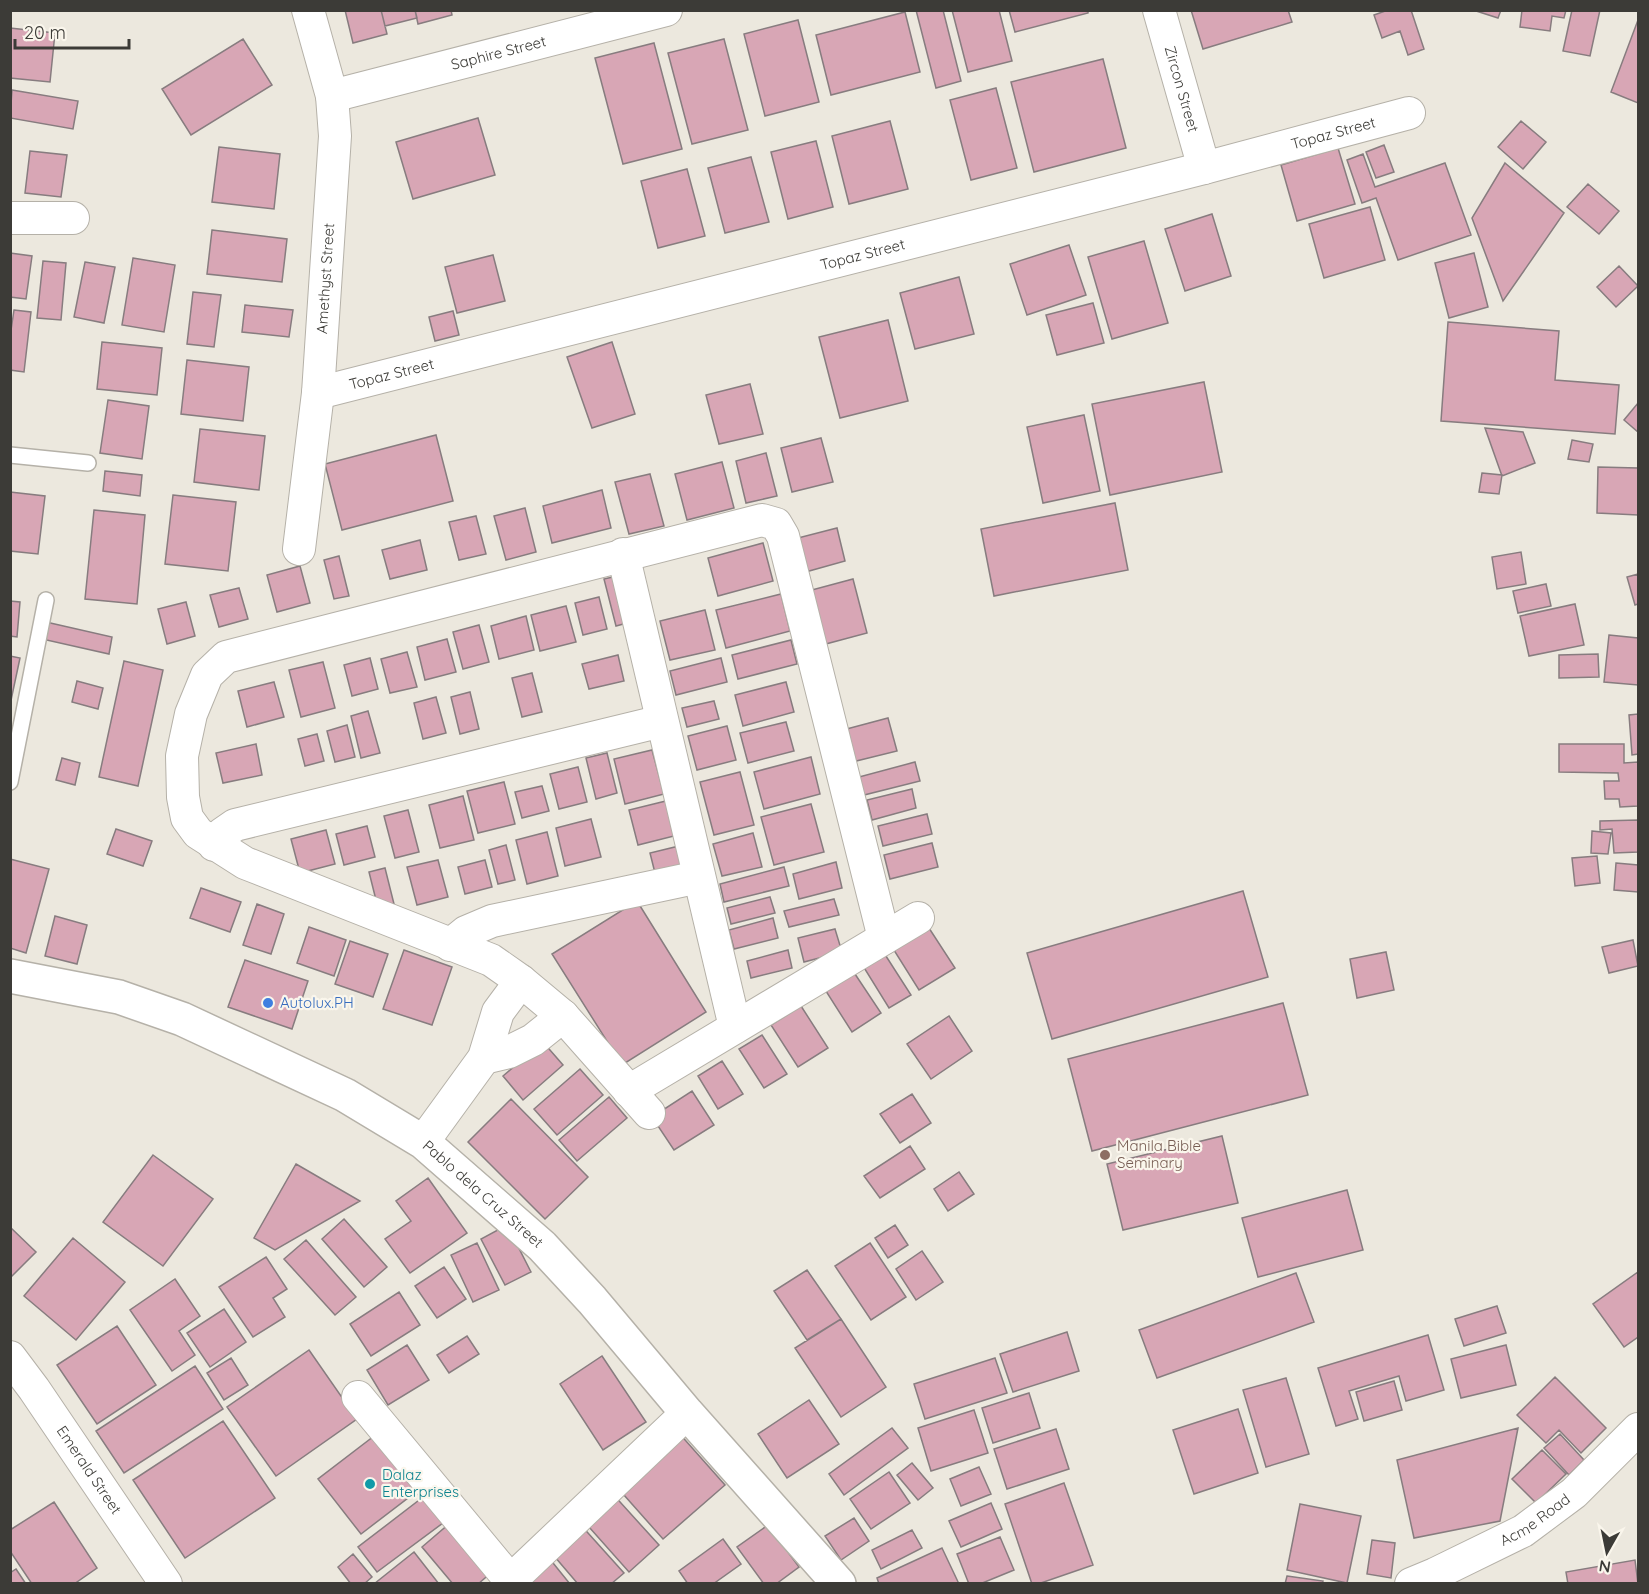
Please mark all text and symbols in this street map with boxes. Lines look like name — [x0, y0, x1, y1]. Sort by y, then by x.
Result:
scale bar — [15, 12, 129, 50]
text: 20 m — [24, 21, 66, 44]
street label: Saphire Street — [449, 31, 548, 74]
street label: Zircon Street — [1161, 43, 1203, 134]
street label: Topaz Street — [1289, 112, 1378, 153]
street label: Amethyst Street — [312, 222, 338, 334]
street label: Topaz Street — [818, 234, 907, 274]
street label: Topaz Street — [347, 354, 436, 394]
place label: Autolux.PH — [280, 993, 354, 1012]
marker: Autolux.PH — [261, 996, 275, 1010]
street label: Pablo dela Cruz Street — [419, 1136, 547, 1252]
place label: Manila Bible Seminary — [1117, 1136, 1201, 1172]
marker: Manila Bible Seminary — [1098, 1148, 1112, 1162]
street label: Emerald Street — [53, 1422, 126, 1518]
place label: Dalaz Enterprises — [382, 1465, 459, 1501]
marker: Dalaz Enterprises — [363, 1477, 377, 1491]
street label: Acme Road — [1497, 1489, 1574, 1550]
north arrow — [1577, 1522, 1637, 1582]
text: N — [1597, 1556, 1612, 1578]

